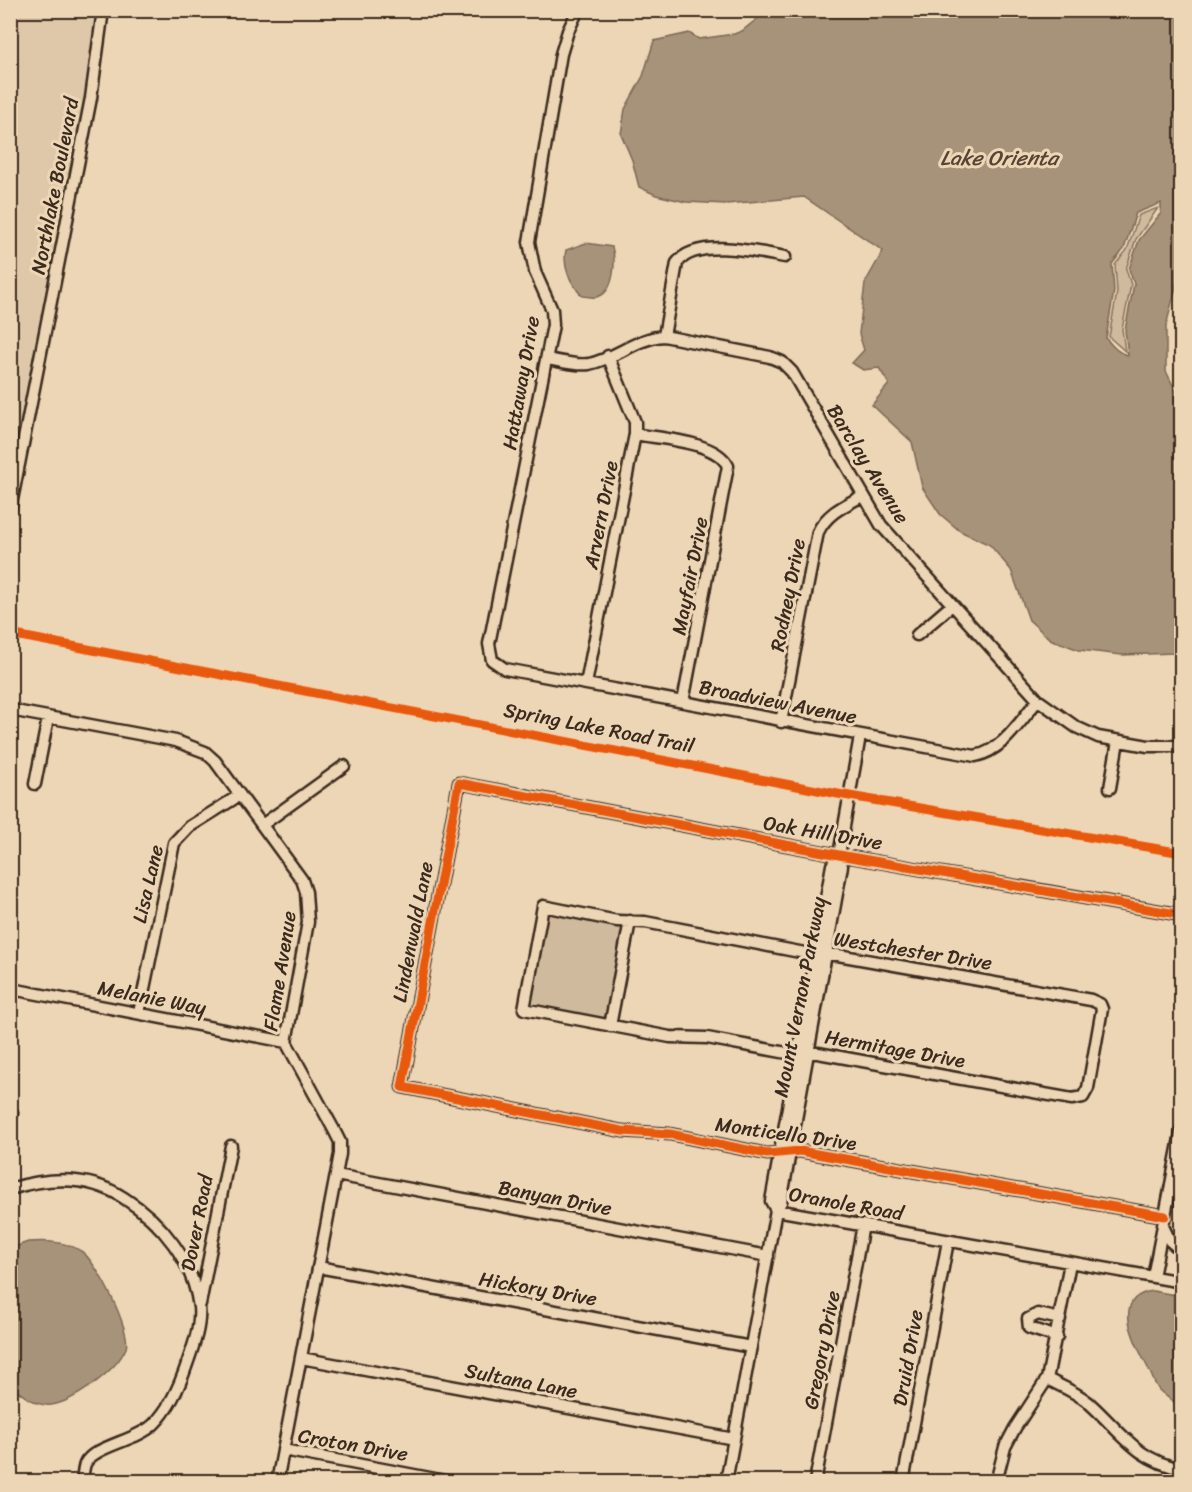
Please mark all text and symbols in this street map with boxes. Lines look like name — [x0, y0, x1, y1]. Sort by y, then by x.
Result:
street label: Northlake Boulevard — [21, 93, 90, 277]
water label: Lake Orienta — [940, 139, 1060, 177]
street label: Hattaway Drive — [492, 313, 550, 453]
street label: Barclay Avenue — [817, 397, 919, 531]
street label: Arvern Drive — [573, 457, 629, 573]
street label: Mayfair Drive — [661, 514, 719, 638]
street label: Rodney Drive — [760, 535, 816, 655]
street label: Broadview Avenue — [696, 670, 860, 734]
street label: Spring Lake Road Trail — [501, 692, 699, 764]
street label: Oak Hill Drive — [761, 805, 885, 861]
street label: Lisa Lane — [122, 841, 174, 927]
street label: Lindenwald Lane — [382, 859, 444, 1005]
street label: Mount Vernon Parkway — [763, 893, 837, 1100]
street label: Flame Avenue — [253, 908, 307, 1034]
street label: Westchester Drive — [831, 921, 995, 981]
street label: Melanie Way — [95, 970, 210, 1026]
street label: Hermitage Drive — [822, 1019, 968, 1079]
street label: Monticello Drive — [713, 1107, 859, 1161]
street label: Dover Road — [170, 1170, 224, 1274]
street label: Banyan Drive — [495, 1170, 615, 1226]
street label: Oranole Road — [786, 1177, 907, 1232]
street label: Hickory Drive — [476, 1261, 600, 1317]
street label: Gregory Drive — [793, 1288, 851, 1412]
street label: Druid Drive — [882, 1307, 934, 1409]
street label: Sultana Lane — [462, 1353, 580, 1409]
street label: Croton Drive — [295, 1418, 411, 1472]

